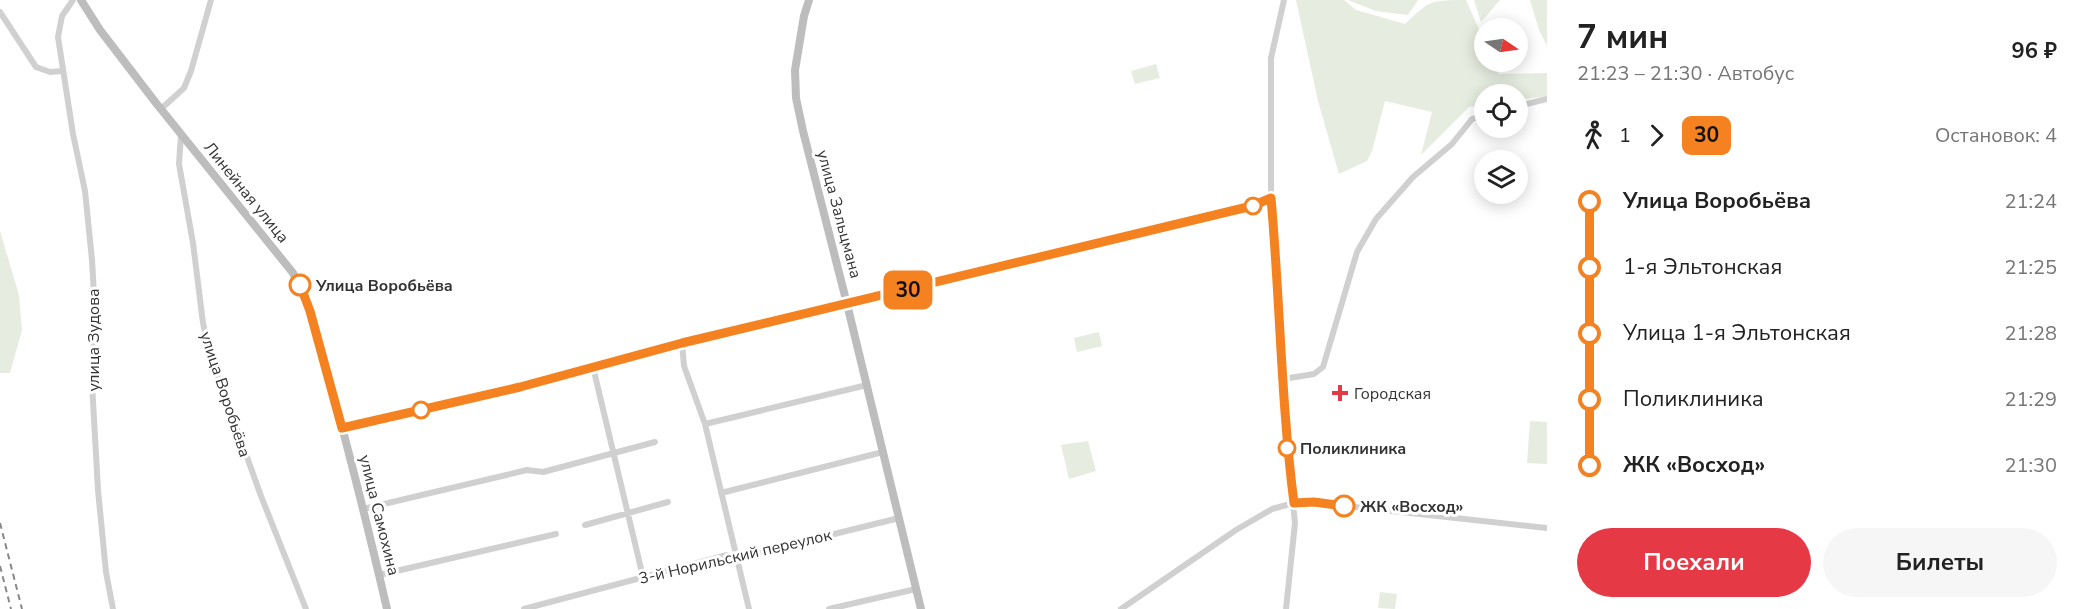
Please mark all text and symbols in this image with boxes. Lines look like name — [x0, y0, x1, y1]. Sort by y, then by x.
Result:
text: 7 мин — [1577, 15, 1668, 60]
north arrow — [1474, 18, 1528, 72]
map controls — [1474, 18, 1528, 204]
text: 96 ₽ — [2011, 36, 2057, 66]
text: 21:23 – 21:30 · Автобус — [1577, 60, 1794, 87]
button: locate — [1474, 84, 1528, 138]
icon: walk — [1577, 119, 1610, 152]
icon: forward — [1640, 119, 1673, 152]
text: 30 — [1694, 121, 1719, 149]
text: 1 — [1619, 122, 1631, 149]
text: Остановок: 4 — [1935, 122, 2057, 149]
street label: Линейная улица — [199, 138, 294, 248]
street label: улица Зальцмана — [811, 148, 867, 281]
button: layers — [1474, 150, 1528, 204]
text: Улица Воробьёва — [1623, 186, 1811, 216]
text: 21:24 — [2004, 188, 2057, 215]
unlabelled marker — [1244, 197, 1262, 215]
text: 1-я Эльтонская — [1623, 252, 1782, 282]
text: 21:25 — [2004, 254, 2057, 281]
line badge: 30 — [881, 270, 935, 310]
marker: Улица Воробьёва — [289, 274, 311, 296]
place label: Улица Воробьёва — [315, 275, 453, 297]
text: 30 — [895, 276, 921, 304]
street label: улица Зудова — [83, 288, 105, 392]
text: Улица 1-я Эльтонская — [1623, 318, 1851, 348]
text: 21:28 — [2004, 320, 2057, 347]
street label: улица Воробьёва — [194, 329, 256, 460]
place label: Городская — [1354, 383, 1431, 405]
marker: Городская — [1331, 384, 1349, 402]
text: Поликлиника — [1623, 384, 1764, 414]
text: 21:29 — [2004, 386, 2057, 413]
unlabelled marker — [412, 401, 430, 419]
place label: Поликлиника — [1300, 438, 1406, 460]
marker: Поликлиника — [1278, 439, 1296, 457]
text: ЖК «Восход» — [1623, 450, 1765, 480]
text: 21:30 — [2004, 452, 2057, 479]
street label: улица Самохина — [353, 453, 405, 578]
marker: ЖК «Восход» — [1333, 495, 1355, 517]
place label: ЖК «Восход» — [1360, 496, 1464, 518]
street label: 3-й Норильский переулок — [637, 524, 834, 590]
button: Поехали — [1577, 528, 1811, 597]
button: Билеты — [1823, 528, 2057, 597]

